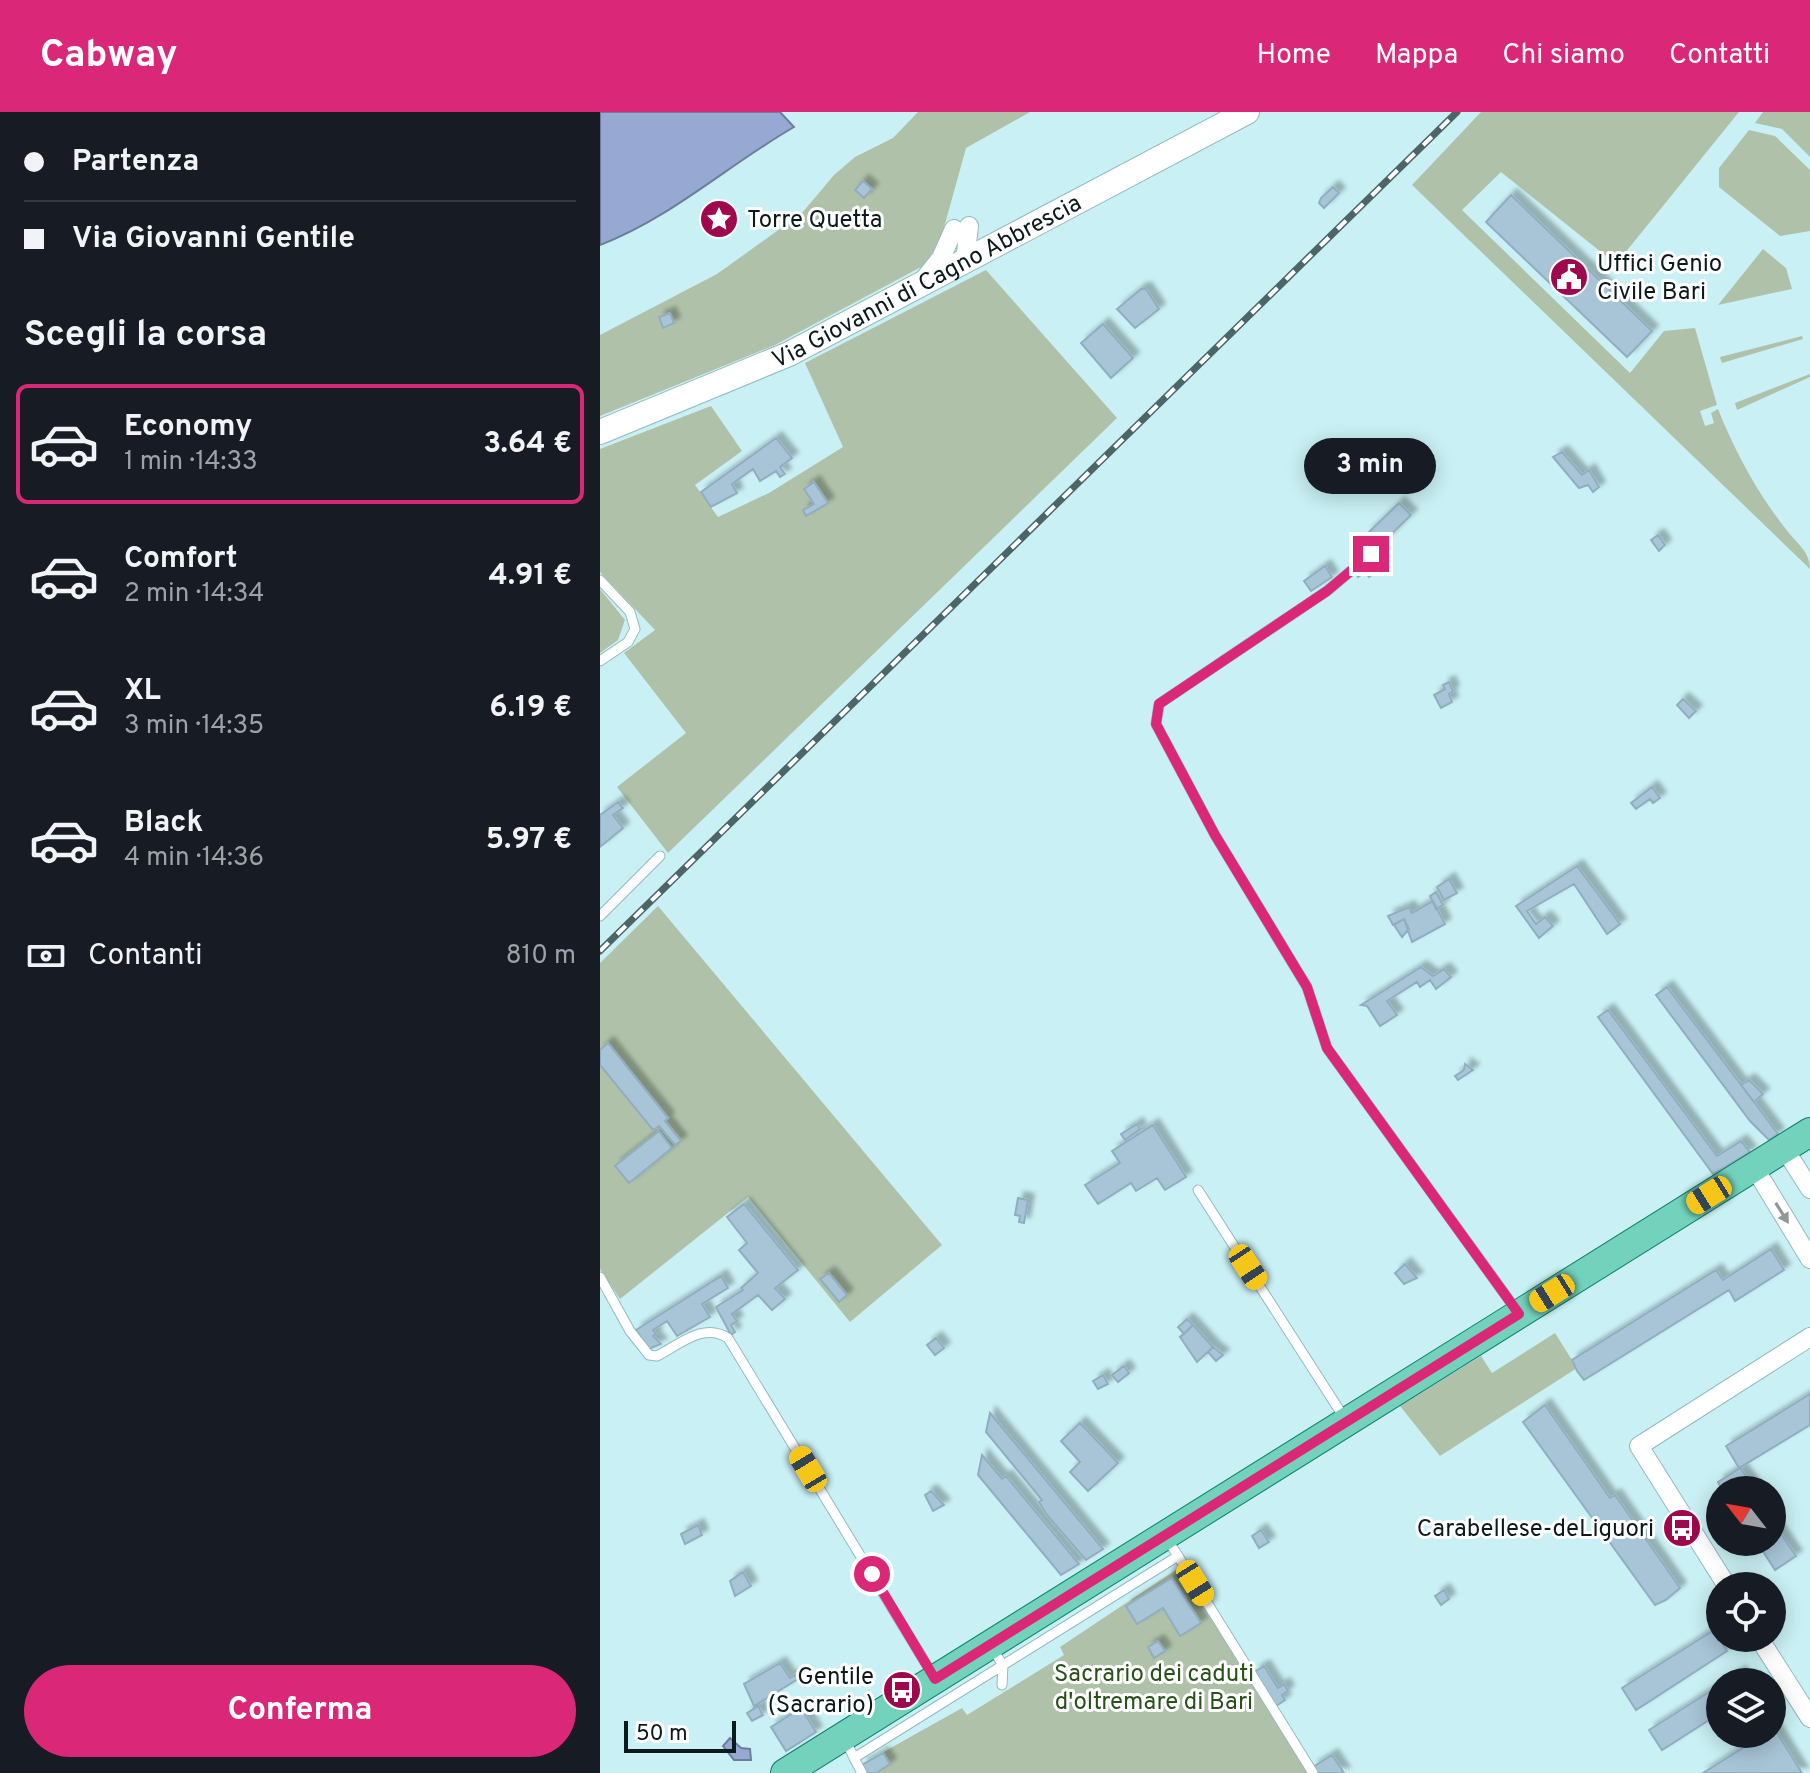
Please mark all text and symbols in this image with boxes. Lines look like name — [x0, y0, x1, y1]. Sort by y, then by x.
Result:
text: Cabway — [40, 32, 178, 81]
text: Home — [1257, 38, 1331, 74]
text: Mappa — [1375, 38, 1458, 74]
text: Chi siamo — [1502, 38, 1625, 74]
text: Contatti — [1669, 38, 1770, 74]
text: Partenza — [72, 144, 199, 181]
street label: Via Giovanni di Cagno Abbrescia — [768, 189, 1087, 376]
place icon: Torre Quetta — [698, 198, 740, 240]
place label: Torre Quetta — [747, 206, 882, 236]
text: Via Giovanni Gentile — [72, 221, 355, 258]
place label: Uffici Genio Civile Bari — [1597, 250, 1722, 308]
public building icon: Uffici Genio Civile Bari — [1548, 256, 1590, 298]
text: Scegli la corsa — [24, 313, 267, 359]
icon: car — [28, 408, 100, 480]
text: Economy — [124, 409, 252, 446]
text: 3.64 € — [483, 426, 572, 463]
callout: 3 min — [1305, 438, 1437, 494]
text: 1 min · 14:33 — [124, 446, 258, 479]
text: 3 min — [1336, 449, 1404, 482]
route end — [1353, 536, 1389, 572]
icon: car — [28, 540, 100, 612]
text: Comfort — [124, 541, 237, 578]
text: 4.91 € — [489, 558, 572, 595]
text: 2 min · 14:34 — [124, 578, 264, 611]
icon: car — [28, 672, 100, 744]
text: XL — [124, 673, 161, 710]
text: 6.19 € — [489, 690, 572, 727]
text: 3 min · 14:35 — [124, 710, 264, 743]
icon: car — [28, 804, 100, 876]
text: Black — [124, 805, 203, 842]
text: 5.97 € — [486, 822, 572, 859]
text: 4 min · 14:36 — [124, 842, 264, 875]
icon: cash — [24, 934, 68, 978]
text: Contanti — [88, 938, 203, 975]
text: 810 m — [506, 940, 576, 973]
car — [1682, 1172, 1736, 1218]
one-way arrow — [1775, 1202, 1789, 1224]
car — [1225, 1240, 1271, 1294]
car — [1525, 1270, 1579, 1316]
car — [785, 1442, 831, 1496]
north arrow — [1706, 1476, 1786, 1556]
map controls — [1706, 1476, 1786, 1748]
bus stop icon: Carabellese-deLiguori — [1661, 1507, 1703, 1549]
place label: Carabellese-deLiguori — [1417, 1515, 1654, 1545]
route start — [854, 1556, 890, 1592]
car — [1172, 1556, 1218, 1610]
button: locate — [1706, 1572, 1786, 1652]
park label: Sacrario dei caduti d'oltremare di Bari — [1054, 1660, 1254, 1718]
place label: Gentile (Sacrario) — [768, 1663, 874, 1721]
button: Conferma — [24, 1665, 576, 1757]
button: layers — [1706, 1668, 1786, 1748]
bus stop icon: Gentile (Sacrario) — [881, 1669, 923, 1711]
scale bar — [624, 1717, 736, 1753]
text: 50 m — [636, 1721, 688, 1748]

